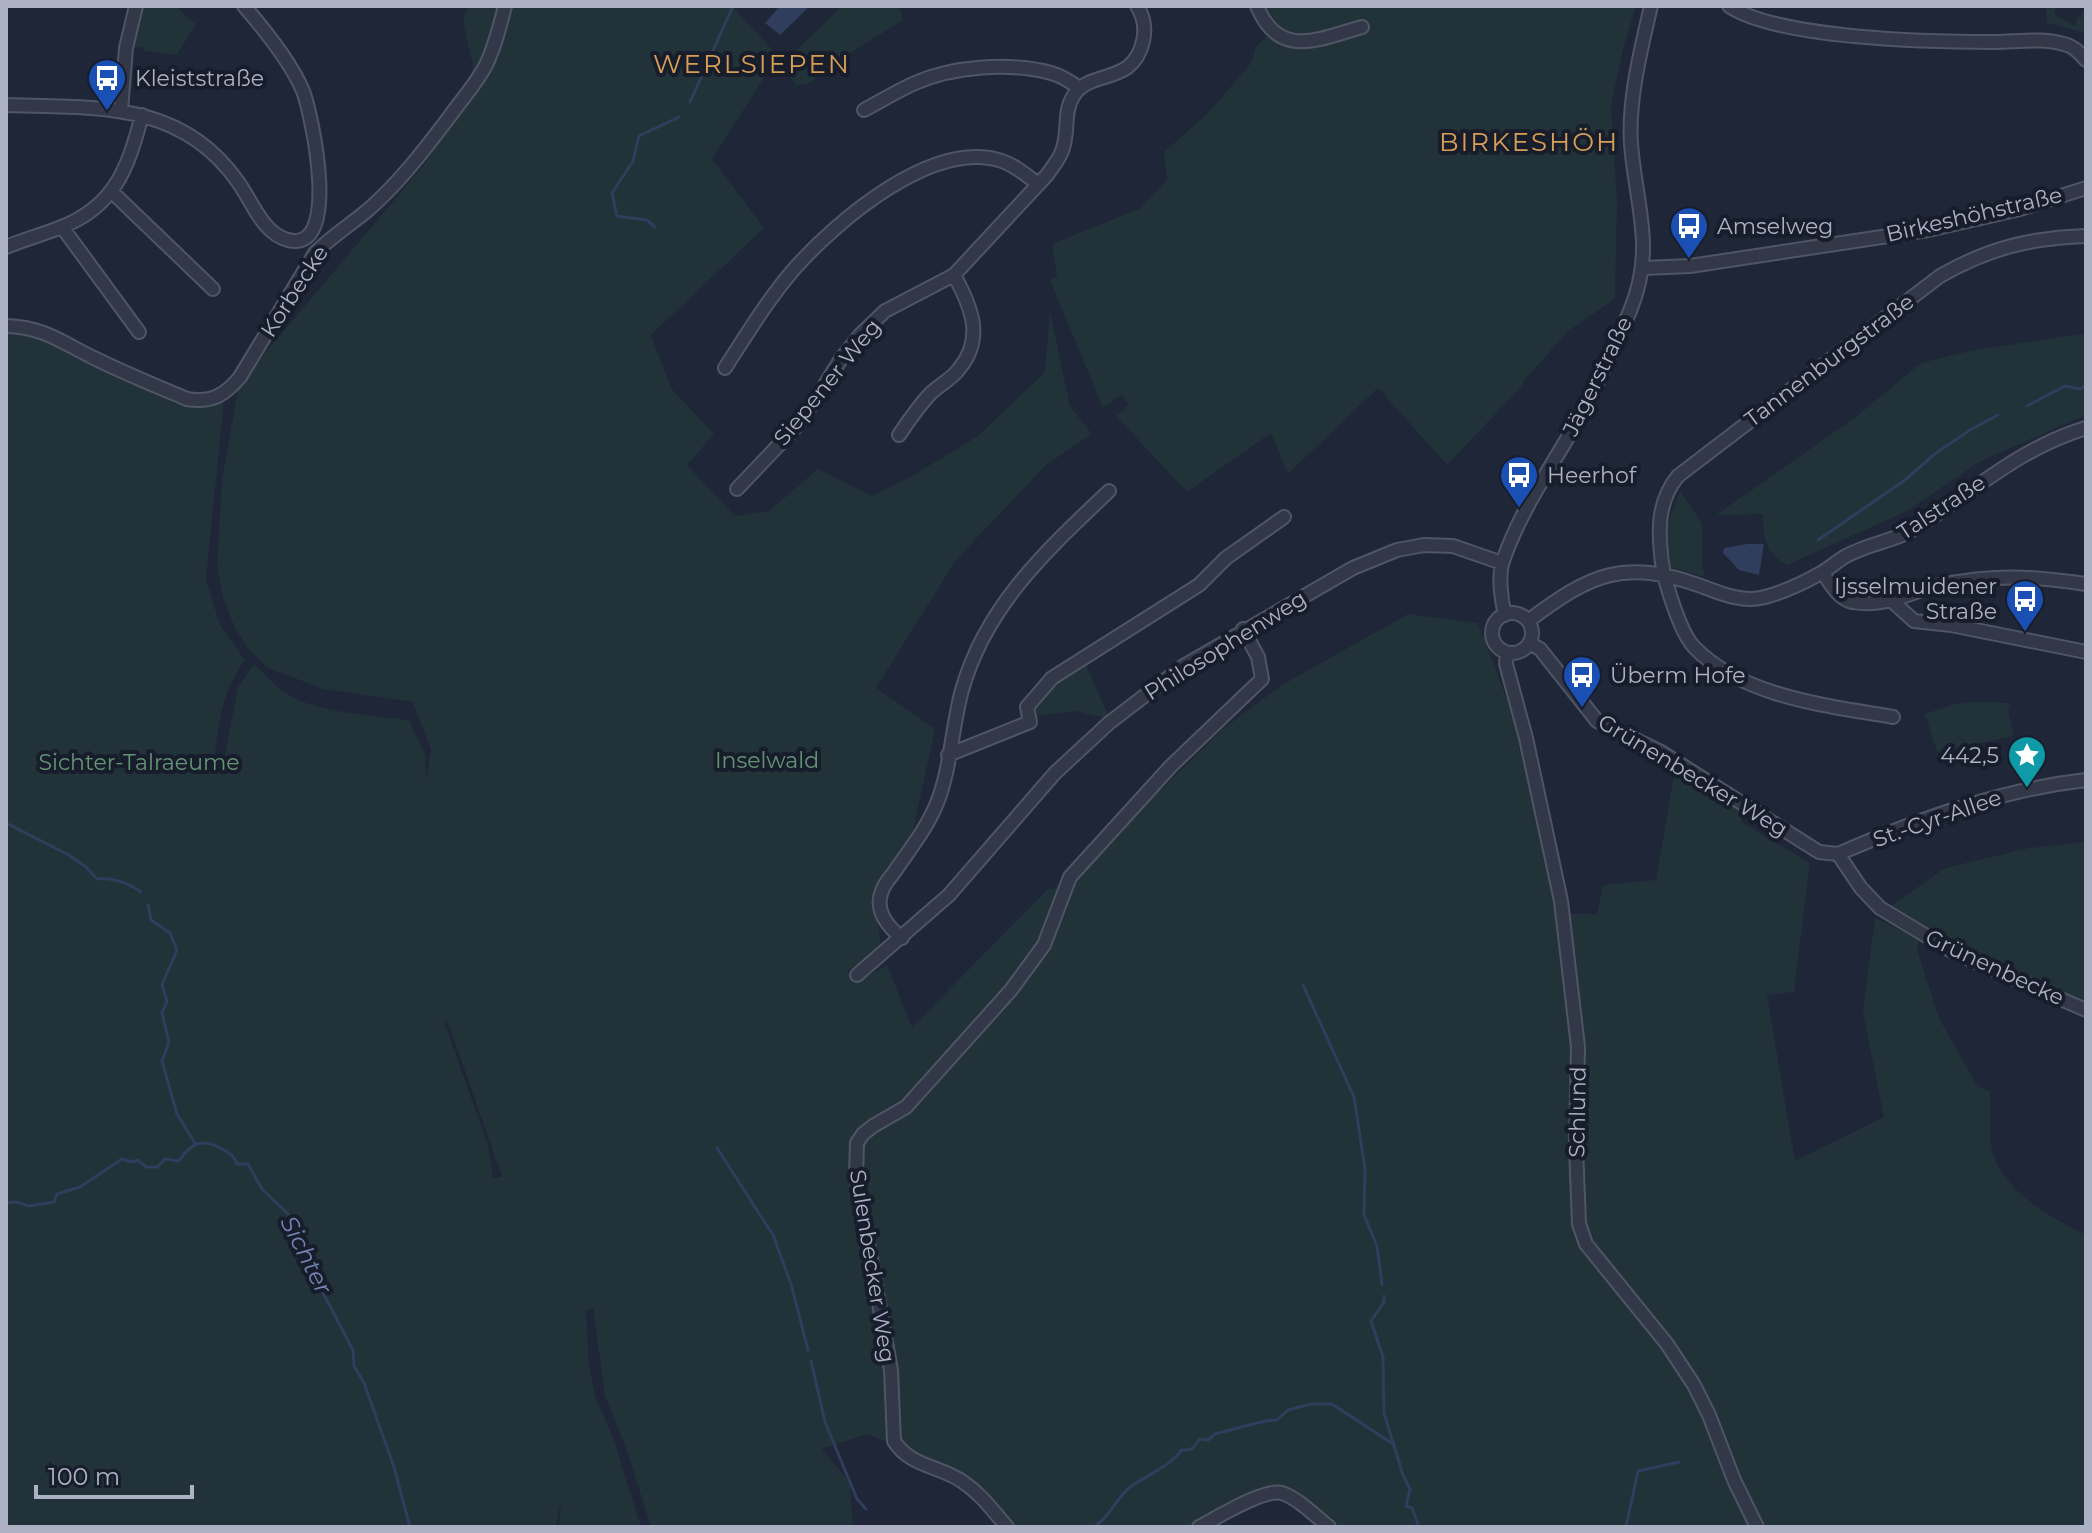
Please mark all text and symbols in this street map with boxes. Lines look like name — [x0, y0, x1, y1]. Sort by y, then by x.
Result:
district label: WERLSIEPEN — [653, 48, 851, 80]
bus stop icon: Kleiststraße — [86, 57, 128, 112]
place label: Kleiststraße — [135, 65, 264, 92]
district label: BIRKESHÖH — [1439, 126, 1619, 158]
street label: Birkeshöhstraße — [1883, 181, 2065, 248]
bus stop icon: Amselweg — [1668, 205, 1710, 260]
place label: Amselweg — [1717, 213, 1833, 240]
street label: Korbecke — [255, 240, 334, 342]
street label: Tannenburgstraße — [1739, 288, 1919, 433]
street label: Jägerstraße — [1556, 312, 1638, 441]
street label: Siepener Weg — [768, 313, 887, 451]
bus stop icon: Heerhof — [1498, 454, 1540, 509]
place label: Heerhof — [1547, 462, 1638, 489]
street label: Talstraße — [1892, 469, 1990, 546]
place label: Ijsselmuidener Straße — [1834, 573, 1997, 625]
bus stop icon: Ijsselmuidener Straße — [2004, 578, 2046, 633]
street label: Philosophenweg — [1139, 585, 1311, 706]
bus stop icon: Überm Hofe — [1561, 654, 1603, 709]
place label: Überm Hofe — [1610, 662, 1746, 689]
street label: Grünenbecker Weg — [1593, 708, 1792, 843]
place icon: 442,5 — [2006, 734, 2048, 789]
place label: 442,5 — [1940, 742, 1999, 769]
park label: Inselwald — [715, 747, 819, 774]
park label: Sichter-Talraeume — [38, 749, 240, 776]
street label: St.-Cyr-Allee — [1869, 784, 2005, 853]
street label: Grünenbecke — [1921, 924, 2068, 1011]
street label: Schlund — [1563, 1066, 1592, 1158]
street label: Sulenbecker Weg — [844, 1168, 901, 1364]
water label: Sichter — [274, 1211, 339, 1300]
scale bar — [36, 1449, 192, 1499]
text: 100 m — [48, 1462, 120, 1491]

